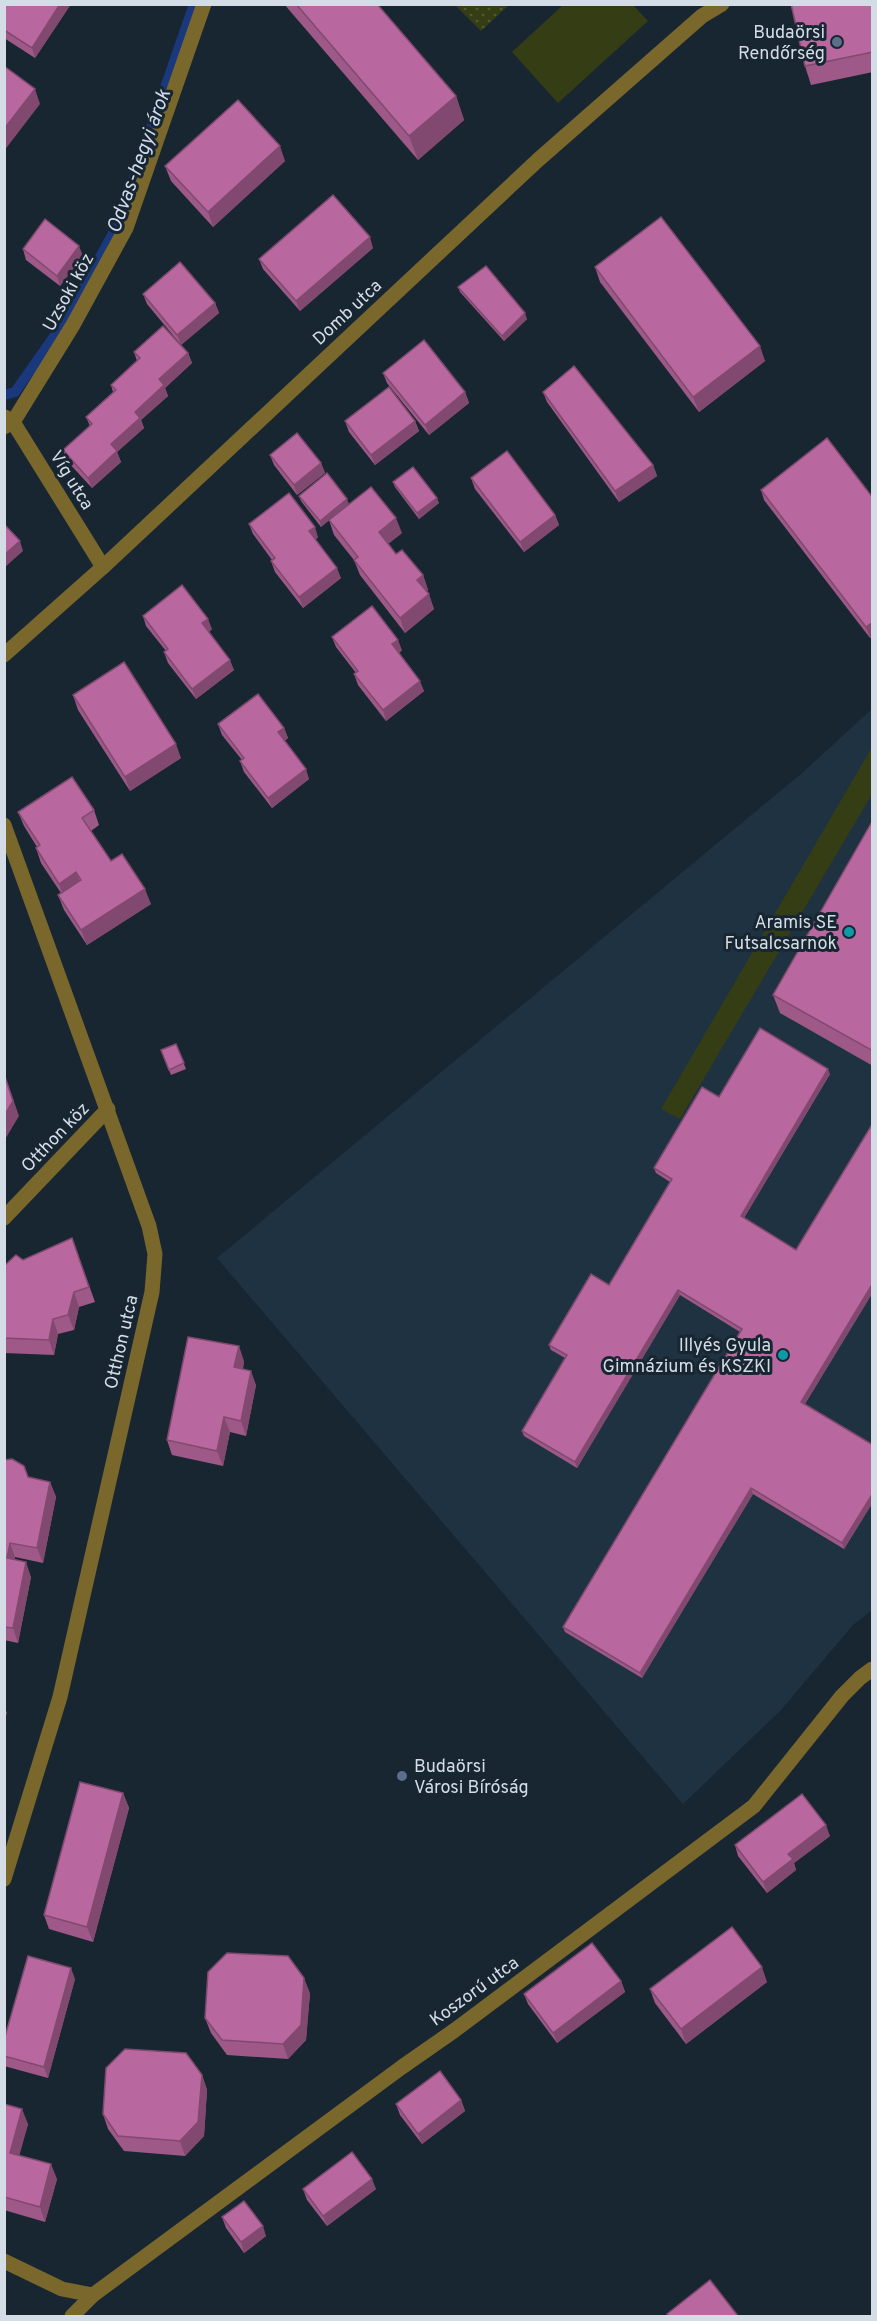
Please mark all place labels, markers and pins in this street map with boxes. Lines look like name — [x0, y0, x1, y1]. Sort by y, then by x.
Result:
place label: Budaörsi Rendőrség — [738, 22, 825, 66]
marker: Budaörsi Rendőrség — [830, 35, 844, 49]
place label: Aramis SE Futsalcsarnok — [725, 912, 837, 956]
marker: Aramis SE Futsalcsarnok — [842, 925, 856, 939]
place label: Illyés Gyula Gimnázium és KSZKI — [603, 1335, 771, 1379]
marker: Illyés Gyula Gimnázium és KSZKI — [776, 1348, 790, 1362]
place label: Budaörsi Városi Bíróság — [414, 1756, 529, 1800]
marker: Budaörsi Városi Bíróság — [395, 1769, 409, 1783]

